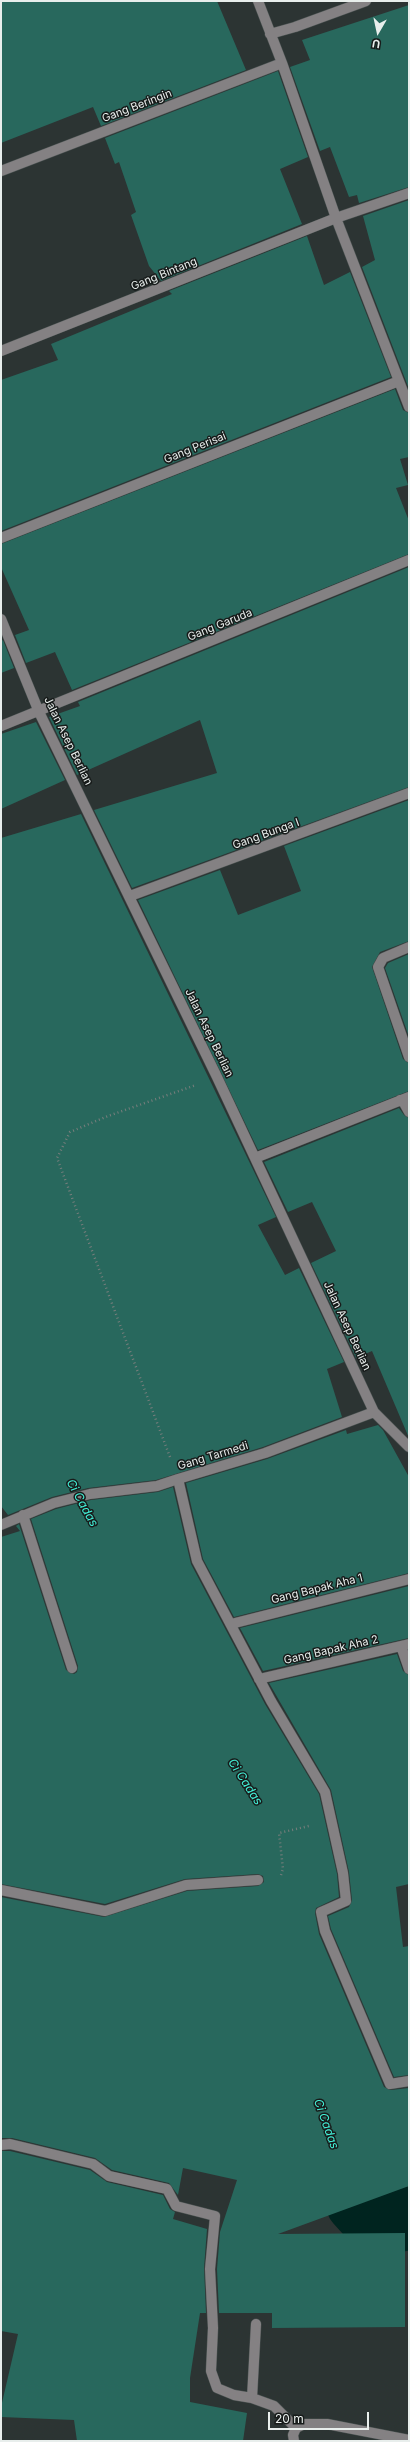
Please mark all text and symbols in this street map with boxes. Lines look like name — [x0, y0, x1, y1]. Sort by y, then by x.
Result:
north arrow — [358, 12, 398, 52]
text: U — [371, 36, 381, 51]
street label: Gang Beringin — [100, 87, 174, 125]
street label: Gang Bintang — [129, 255, 199, 293]
street label: Gang Perisai — [162, 430, 228, 466]
street label: Gang Garuda — [186, 606, 254, 644]
street label: Jalan Asep Berlian — [41, 695, 95, 787]
street label: Gang Bunga I — [231, 816, 301, 852]
street label: Jalan Asep Berlian — [182, 987, 236, 1079]
street label: Jalan Asep Berlian — [321, 1280, 373, 1372]
street label: Gang Tarmedi — [176, 1439, 250, 1473]
water label: Ci Cadas — [63, 1477, 101, 1529]
street label: Gang Bapak Aha 1 — [270, 1571, 364, 1607]
street label: Gang Bapak Aha 2 — [283, 1633, 379, 1667]
water label: Ci Cadas — [225, 1756, 265, 1808]
water label: Ci Cadas — [310, 2097, 342, 2151]
scale bar — [270, 2404, 371, 2430]
text: 20 m — [275, 2411, 304, 2426]

